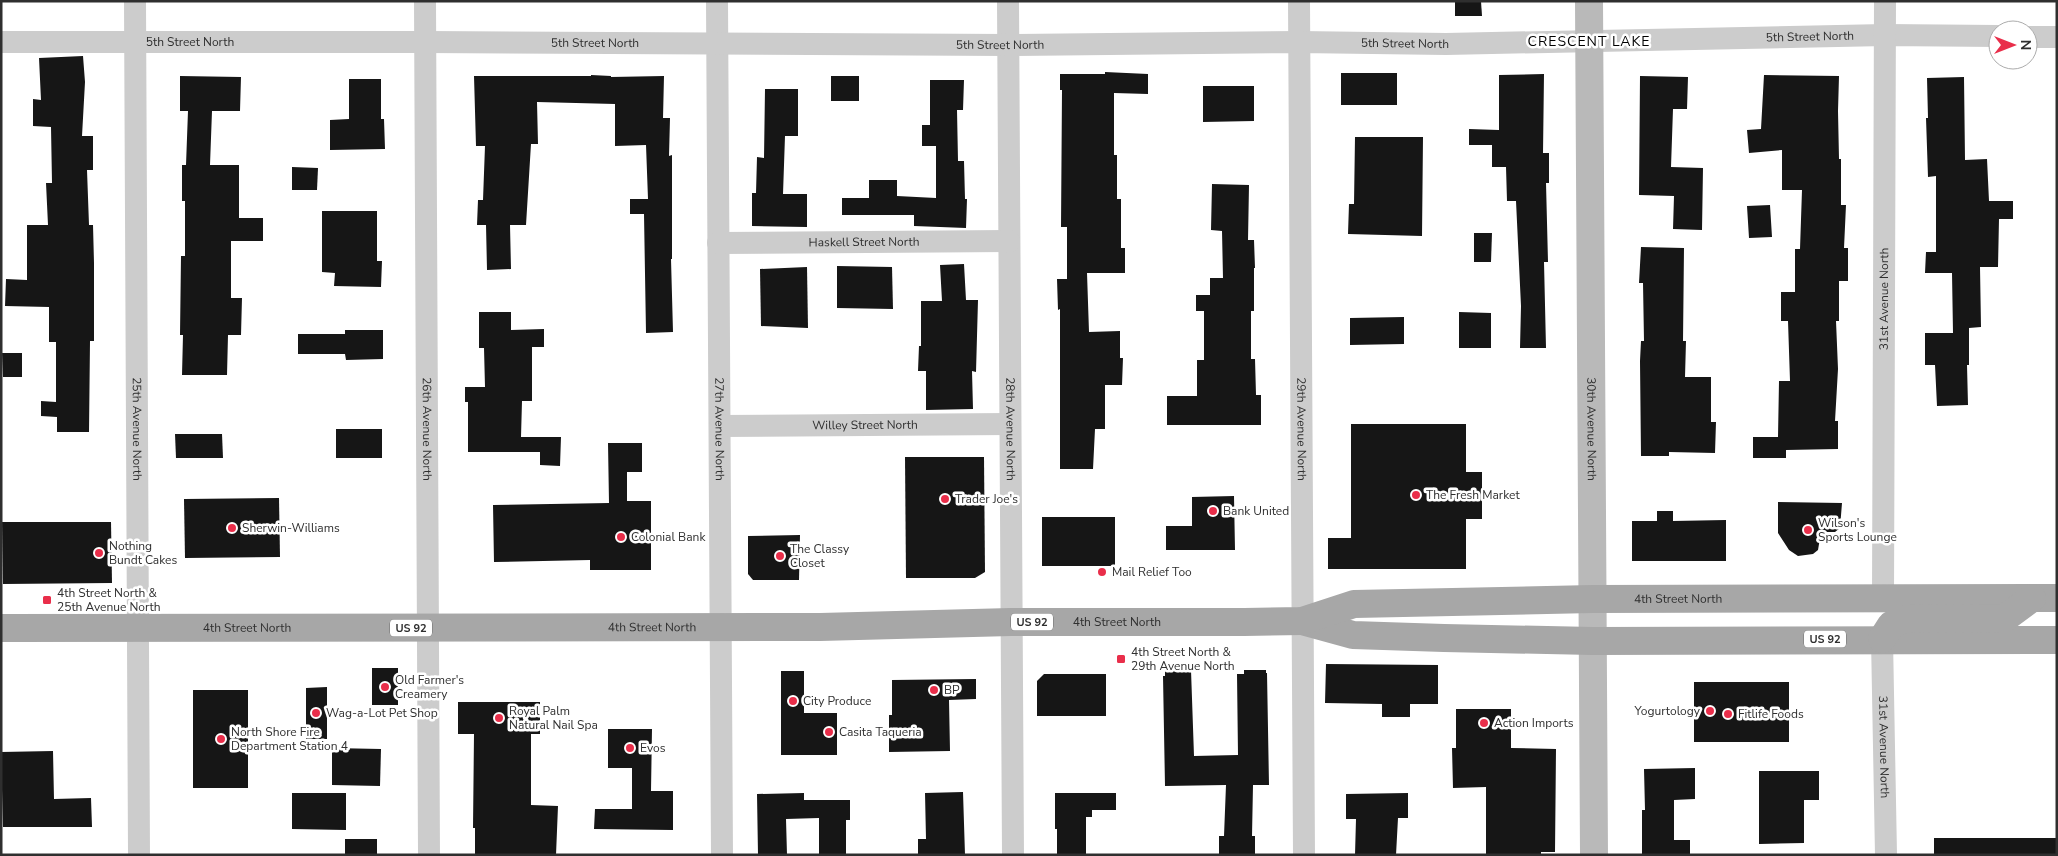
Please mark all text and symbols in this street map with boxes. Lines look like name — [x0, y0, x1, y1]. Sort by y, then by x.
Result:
north arrow — [1988, 20, 2038, 70]
street label: 5th Street North — [1766, 28, 1854, 45]
district label: CRESCENT LAKE — [1528, 32, 1650, 51]
street label: 5th Street North — [146, 34, 234, 50]
street label: 5th Street North — [551, 35, 639, 51]
street label: 5th Street North — [1361, 35, 1449, 52]
street label: 5th Street North — [956, 37, 1044, 53]
text: N — [2016, 40, 2035, 50]
street label: Haskell Street North — [809, 234, 919, 250]
street label: 31st Avenue North — [1876, 248, 1892, 350]
street label: 25th Avenue North — [129, 377, 145, 481]
street label: 26th Avenue North — [419, 377, 435, 481]
street label: 27th Avenue North — [711, 377, 728, 481]
street label: 28th Avenue North — [1002, 377, 1019, 481]
street label: 29th Avenue North — [1293, 377, 1310, 481]
street label: 30th Avenue North — [1583, 377, 1600, 481]
street label: Willey Street North — [812, 417, 918, 433]
place label: The Fresh Market — [1426, 487, 1520, 503]
marker: The Fresh Market — [1410, 489, 1422, 501]
place label: Trader Joe's — [955, 491, 1018, 507]
marker: Trader Joe's — [939, 493, 951, 505]
place label: Bank United — [1223, 503, 1289, 519]
marker: Bank United — [1207, 505, 1219, 517]
place label: Wilson's Sports Lounge — [1818, 515, 1897, 545]
place label: Sherwin-Williams — [242, 520, 340, 536]
marker: Sherwin-Williams — [226, 522, 238, 534]
marker: Wilson's Sports Lounge — [1802, 524, 1814, 536]
place label: Colonial Bank — [631, 529, 706, 545]
marker: Colonial Bank — [615, 531, 627, 543]
place label: Nothing Bundt Cakes — [109, 538, 177, 568]
place label: The Classy Closet — [790, 541, 850, 571]
marker: Nothing Bundt Cakes — [93, 547, 105, 559]
marker: The Classy Closet — [774, 550, 786, 562]
place label: Mail Relief Too — [1112, 564, 1192, 580]
marker: Mail Relief Too — [1096, 566, 1108, 578]
place label: 4th Street North & 25th Avenue North — [57, 585, 161, 615]
street label: 4th Street North — [1634, 591, 1722, 607]
marker: 4th Street North & 25th Avenue North — [41, 594, 53, 606]
road number: US 92 — [1011, 614, 1053, 630]
street label: 4th Street North — [1073, 614, 1161, 630]
street label: 4th Street North — [608, 619, 696, 635]
street label: 4th Street North — [203, 620, 291, 636]
road number: US 92 — [390, 620, 432, 636]
road number: US 92 — [1804, 630, 1846, 648]
place label: 4th Street North & 29th Avenue North — [1131, 644, 1235, 674]
marker: 4th Street North & 29th Avenue North — [1115, 653, 1127, 665]
place label: Old Farmer's Creamery — [395, 672, 464, 702]
marker: Old Farmer's Creamery — [379, 681, 391, 693]
place label: BP — [944, 682, 960, 698]
marker: BP — [928, 684, 940, 696]
place label: City Produce — [803, 693, 871, 709]
marker: City Produce — [787, 695, 799, 707]
street label: 31st Avenue North — [1875, 696, 1893, 798]
place label: Royal Palm Natural Nail Spa — [509, 703, 598, 733]
place label: Yogurtology — [1634, 703, 1701, 719]
place label: Wag-a-Lot Pet Shop — [326, 705, 438, 721]
marker: Yogurtology — [1704, 705, 1716, 717]
place label: Fitlife Foods — [1738, 706, 1804, 722]
marker: Wag-a-Lot Pet Shop — [310, 707, 322, 719]
marker: Fitlife Foods — [1722, 708, 1734, 720]
marker: Royal Palm Natural Nail Spa — [493, 712, 505, 724]
place label: Action Imports — [1494, 715, 1574, 731]
marker: Action Imports — [1478, 717, 1490, 729]
place label: North Shore Fire Department Station 4 — [231, 724, 348, 754]
place label: Casita Taqueria — [839, 724, 922, 740]
marker: Casita Taqueria — [823, 726, 835, 738]
marker: North Shore Fire Department Station 4 — [215, 733, 227, 745]
place label: Evos — [640, 740, 666, 756]
marker: Evos — [624, 742, 636, 754]

